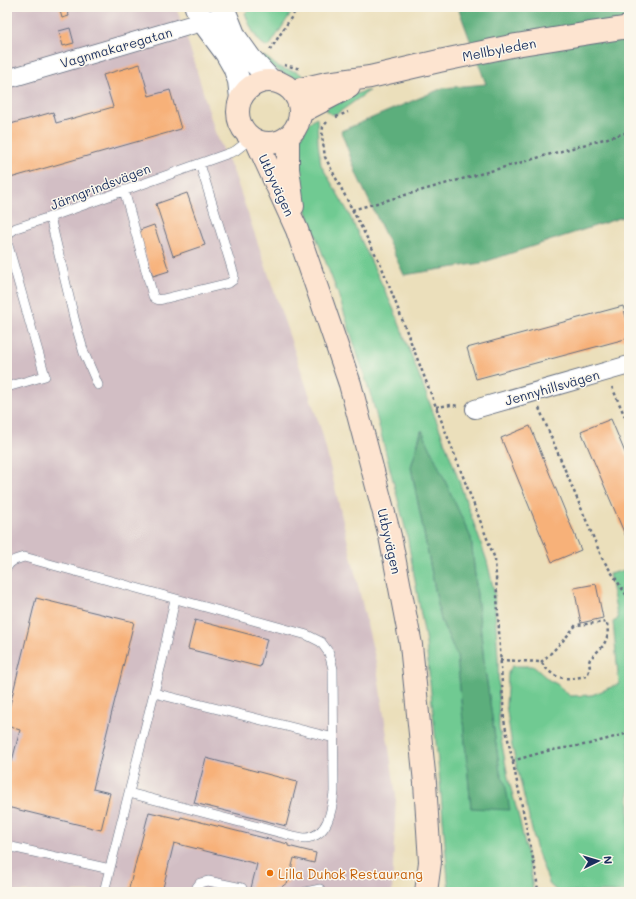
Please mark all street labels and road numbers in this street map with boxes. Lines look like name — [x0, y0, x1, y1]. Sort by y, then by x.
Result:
street label: Vagnmakaregatan — [58, 23, 174, 71]
street label: Mellbyleden — [461, 34, 537, 64]
street label: Utbyvägen — [255, 151, 299, 219]
street label: Järngrindsvägen — [47, 159, 153, 213]
street label: Jennyhillsvägen — [503, 365, 601, 409]
street label: Utbyvägen — [374, 507, 406, 575]

